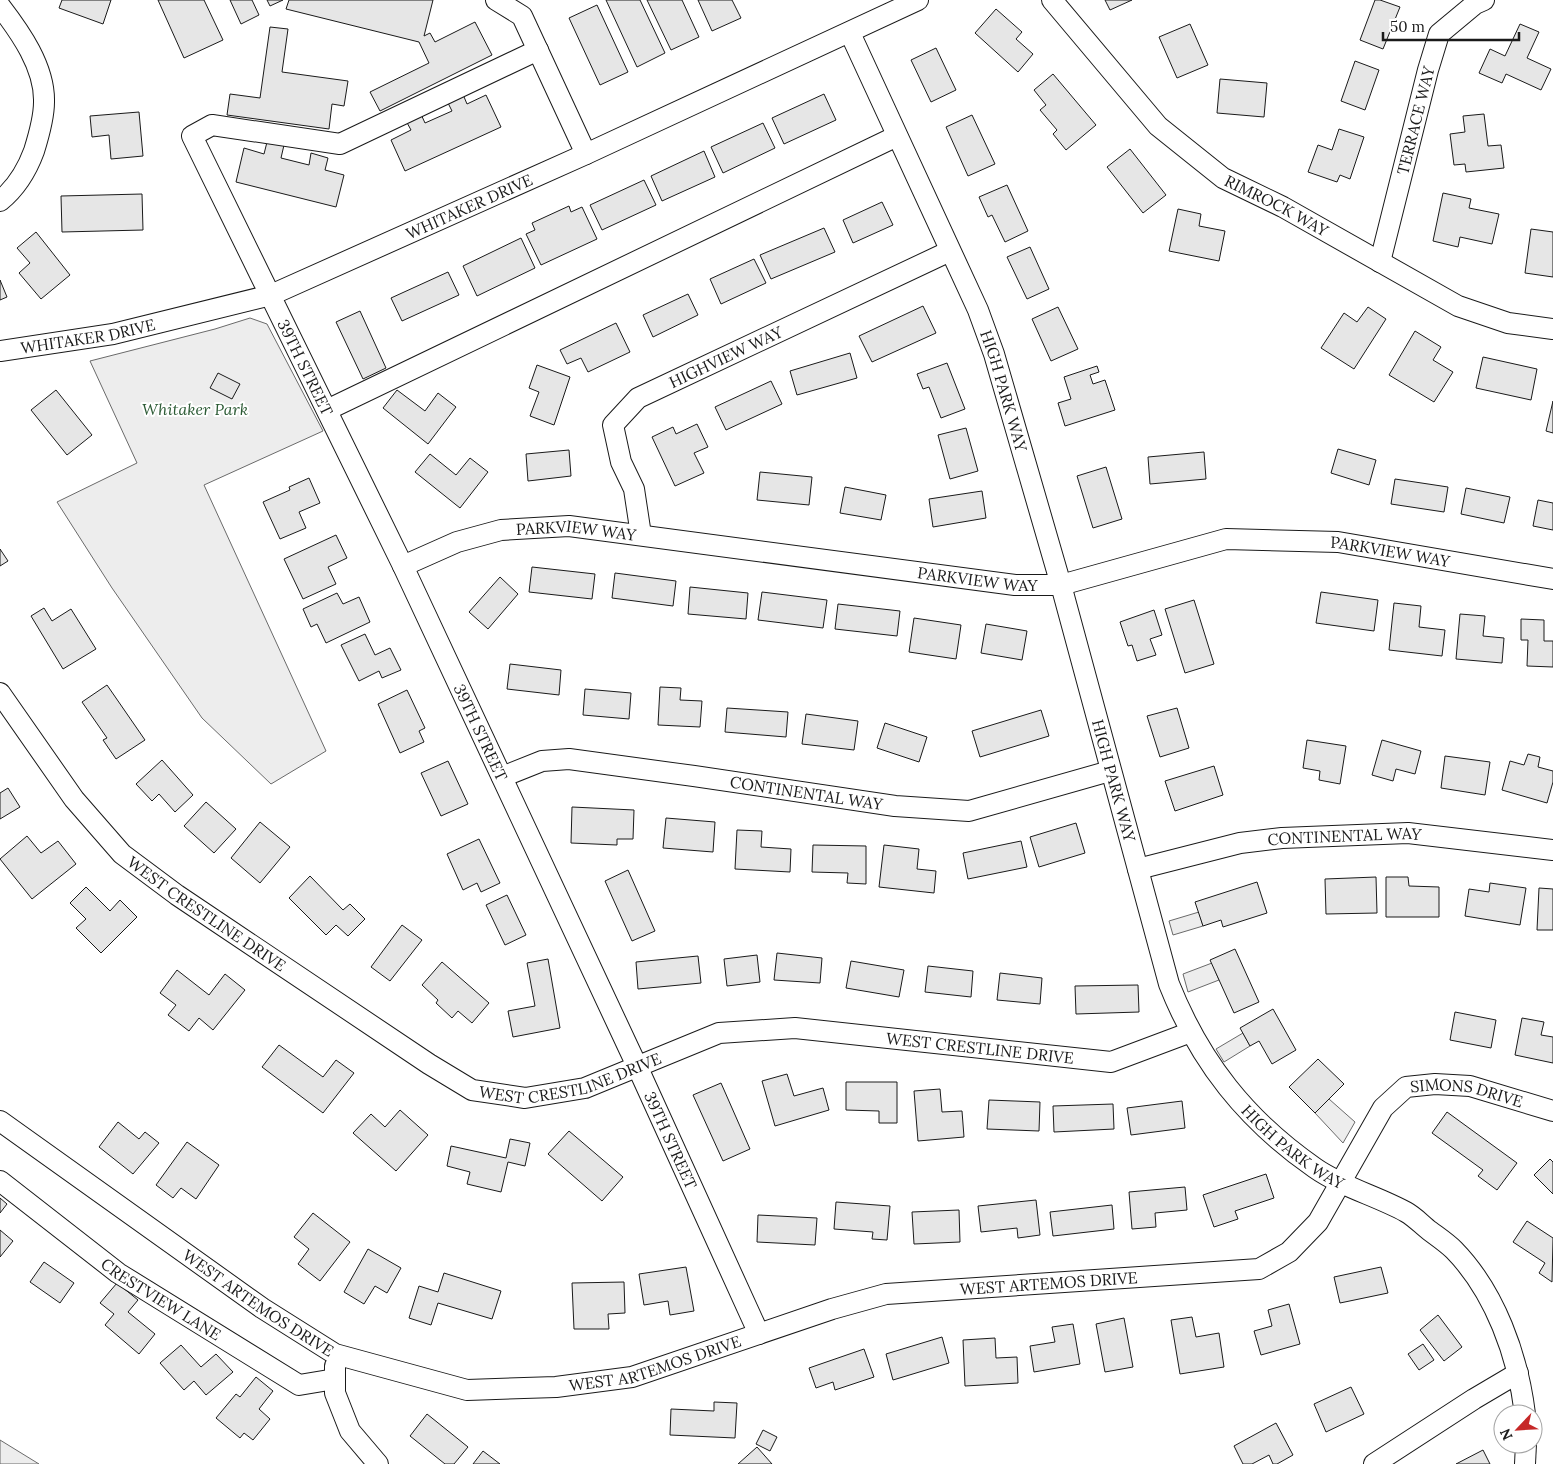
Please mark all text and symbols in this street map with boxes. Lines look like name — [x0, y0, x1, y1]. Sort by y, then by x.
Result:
scale bar — [1383, 10, 1519, 42]
text: 50 m — [1390, 17, 1425, 36]
street label: TERRACE WAY — [1392, 63, 1439, 177]
street label: WHITAKER DRIVE — [403, 169, 535, 243]
street label: RIMROCK WAY — [1221, 170, 1333, 241]
street label: WHITAKER DRIVE — [19, 314, 157, 358]
street label: 39TH STREET — [273, 316, 338, 419]
street label: HIGHVIEW WAY — [666, 321, 786, 392]
street label: HIGH PARK WAY — [976, 327, 1032, 455]
park label: Whitaker Park — [142, 399, 248, 419]
street label: PARKVIEW WAY — [515, 516, 638, 545]
street label: PARKVIEW WAY — [1330, 532, 1452, 571]
street label: PARKVIEW WAY — [916, 562, 1039, 596]
street label: 39TH STREET — [450, 681, 512, 784]
street label: HIGH PARK WAY — [1088, 717, 1140, 845]
street label: CONTINENTAL WAY — [729, 772, 885, 814]
street label: CONTINENTAL WAY — [1266, 823, 1423, 850]
street label: WEST CRESTLINE DRIVE — [124, 852, 290, 975]
street label: WEST CRESTLINE DRIVE — [885, 1028, 1075, 1068]
street label: WEST CRESTLINE DRIVE — [478, 1048, 664, 1108]
street label: SIMONS DRIVE — [1409, 1074, 1525, 1111]
street label: 39TH STREET — [640, 1088, 702, 1192]
street label: HIGH PARK WAY — [1237, 1100, 1348, 1193]
street label: WEST ARTEMOS DRIVE — [179, 1245, 338, 1361]
street label: CRESTVIEW LANE — [97, 1254, 225, 1344]
street label: WEST ARTEMOS DRIVE — [959, 1267, 1138, 1299]
street label: WEST ARTEMOS DRIVE — [568, 1331, 743, 1395]
north arrow — [1493, 1404, 1543, 1454]
text: N — [1496, 1426, 1517, 1443]

